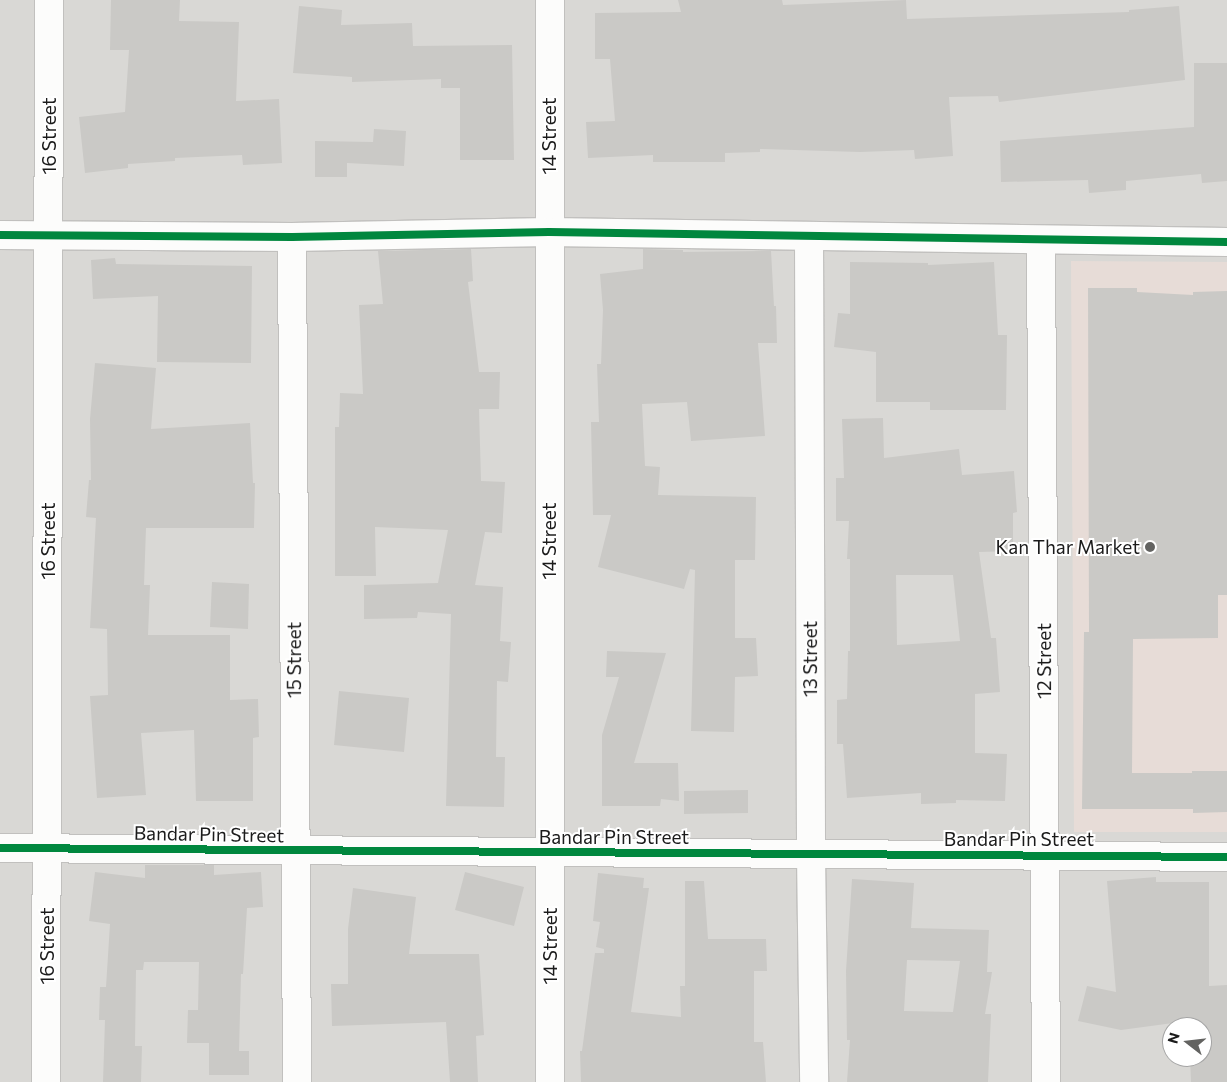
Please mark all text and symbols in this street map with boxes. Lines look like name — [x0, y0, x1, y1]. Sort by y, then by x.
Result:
street label: 16 Street — [38, 98, 60, 174]
street label: 14 Street — [538, 98, 560, 174]
street label: 16 Street — [37, 503, 59, 579]
street label: 14 Street — [538, 503, 560, 579]
place label: Kan Thar Market — [995, 536, 1140, 558]
marker: Kan Thar Market — [1144, 541, 1156, 553]
street label: 13 Street — [799, 621, 821, 697]
street label: 15 Street — [283, 622, 305, 698]
street label: 12 Street — [1033, 623, 1055, 699]
street label: Bandar Pin Street — [134, 821, 284, 847]
street label: Bandar Pin Street — [539, 826, 689, 848]
street label: Bandar Pin Street — [944, 828, 1094, 850]
street label: 16 Street — [36, 908, 58, 984]
street label: 14 Street — [539, 908, 561, 984]
north arrow — [1162, 1017, 1212, 1067]
text: N — [1163, 1031, 1183, 1045]

